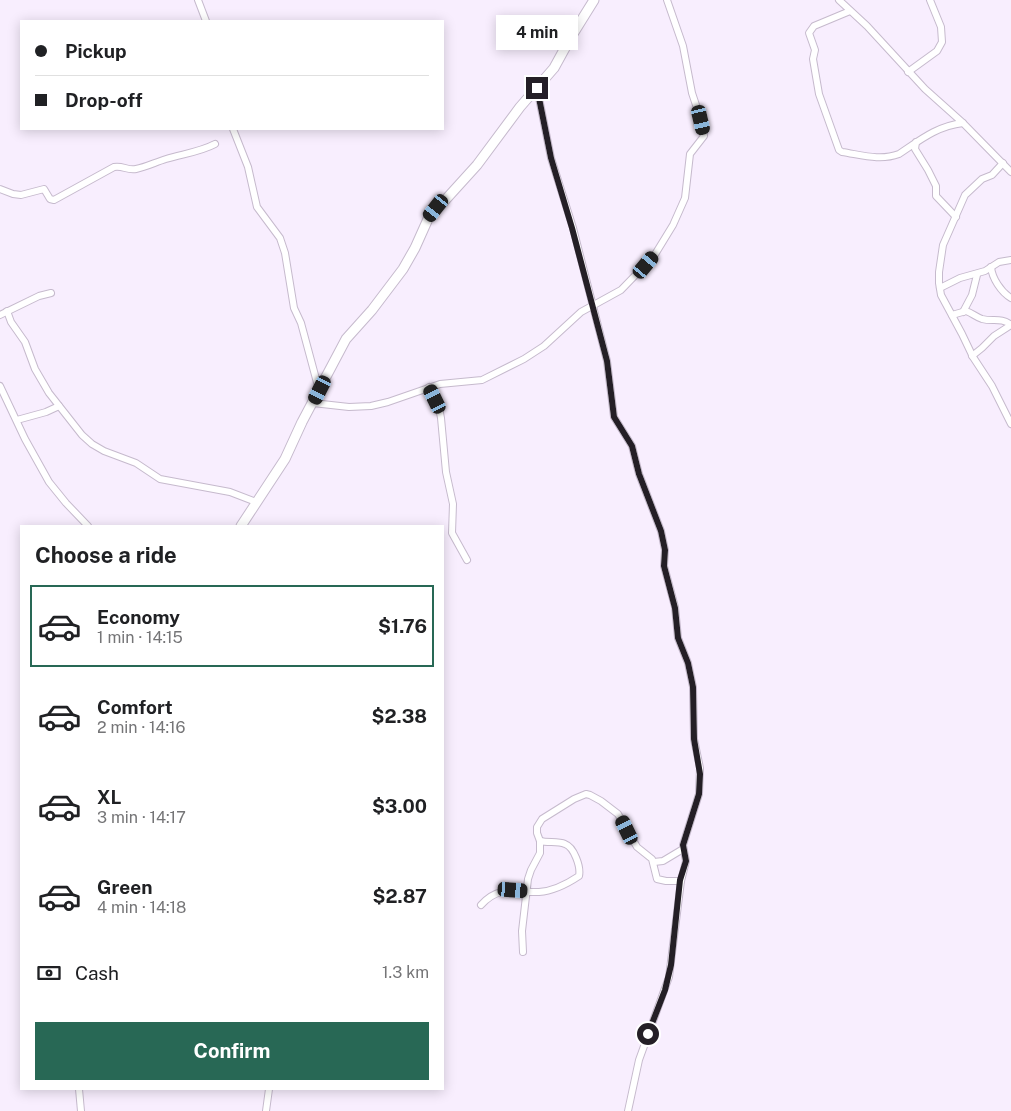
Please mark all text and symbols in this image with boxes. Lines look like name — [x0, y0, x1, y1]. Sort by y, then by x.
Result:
callout: 4 min — [496, 16, 578, 51]
text: 4 min — [516, 23, 558, 42]
text: Pickup — [65, 40, 127, 62]
route end — [526, 77, 548, 99]
text: Drop-off — [65, 89, 142, 111]
car — [690, 104, 711, 136]
car — [420, 192, 451, 224]
car — [630, 249, 661, 281]
car — [306, 373, 333, 407]
car — [421, 382, 448, 416]
text: Choose a ride — [35, 542, 177, 568]
icon: car — [37, 604, 82, 649]
text: Economy — [97, 606, 180, 628]
text: $1.76 — [378, 615, 427, 637]
text: 1 min · 14:15 — [97, 628, 183, 647]
icon: car — [37, 694, 82, 739]
text: Comfort — [97, 696, 173, 718]
text: $2.38 — [372, 705, 427, 727]
text: 2 min · 14:16 — [97, 718, 186, 737]
icon: car — [37, 784, 82, 829]
text: XL — [97, 786, 122, 808]
text: $3.00 — [372, 795, 427, 817]
text: 3 min · 14:17 — [97, 808, 186, 827]
car — [613, 813, 640, 847]
icon: car — [37, 874, 82, 919]
text: Green — [97, 876, 152, 898]
car — [497, 881, 528, 899]
text: $2.87 — [373, 885, 427, 907]
text: 4 min · 14:18 — [97, 898, 186, 917]
icon: cash — [35, 959, 63, 987]
text: Cash — [75, 962, 119, 984]
text: 1.3 km — [382, 963, 429, 982]
button: Confirm — [35, 1022, 429, 1080]
route start — [637, 1023, 659, 1045]

